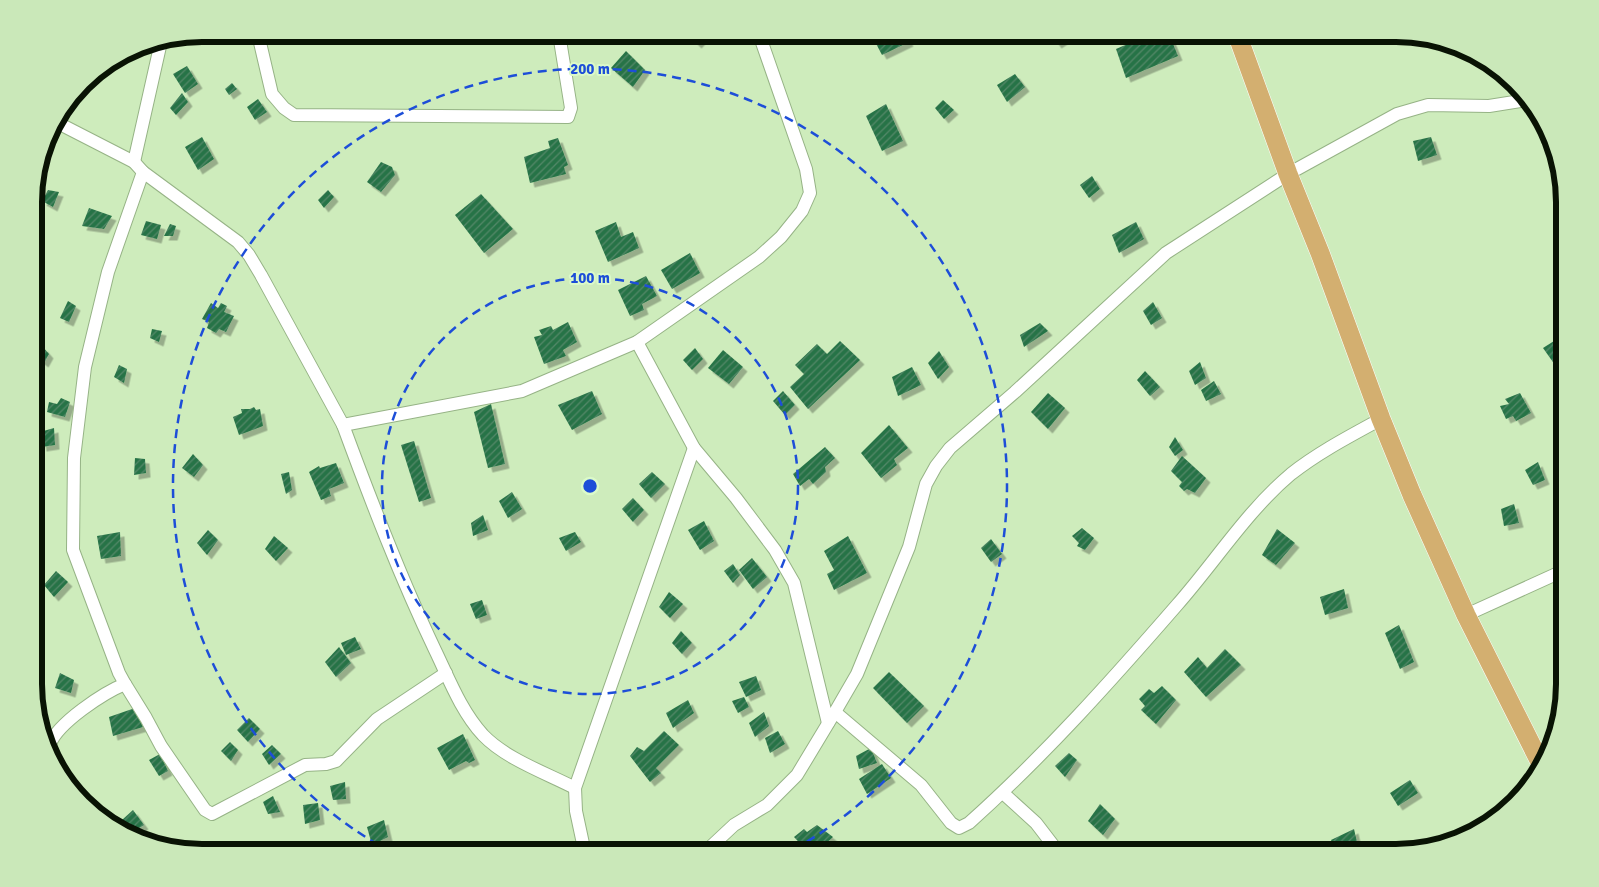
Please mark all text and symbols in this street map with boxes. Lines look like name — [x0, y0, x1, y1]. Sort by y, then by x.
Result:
text: 200 m — [570, 60, 610, 78]
text: 100 m — [570, 269, 610, 287]
centre of rings — [581, 477, 599, 495]

